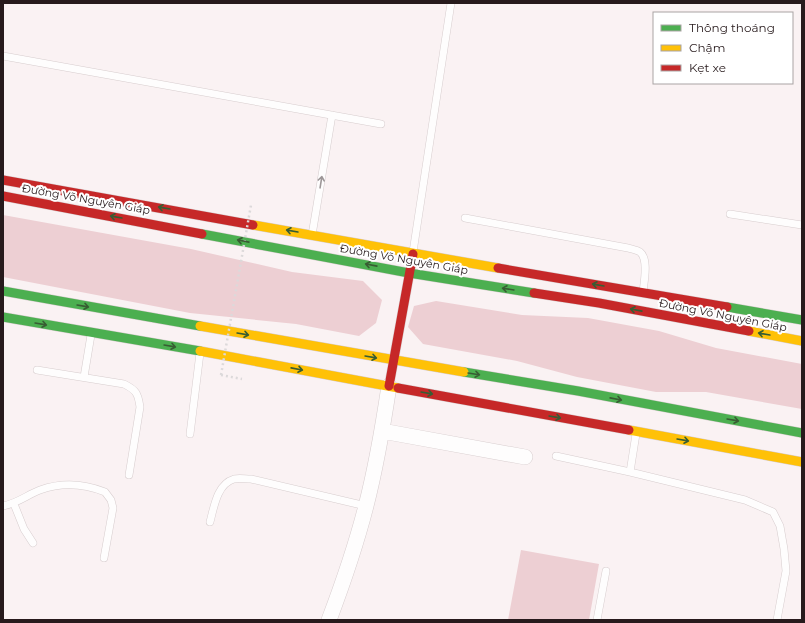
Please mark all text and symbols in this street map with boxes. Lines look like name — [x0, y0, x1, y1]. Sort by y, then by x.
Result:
legend — [653, 12, 793, 84]
text: Thông thoáng — [689, 20, 775, 35]
text: Chậm — [689, 40, 725, 55]
text: Kẹt xe — [689, 60, 726, 75]
one-way arrow — [317, 176, 325, 189]
street label: Đường Võ Nguyên Giáp — [21, 181, 151, 217]
one-way arrow — [158, 204, 171, 212]
one-way arrow — [109, 212, 122, 220]
one-way arrow — [286, 227, 299, 235]
one-way arrow — [237, 236, 250, 244]
street label: Đường Võ Nguyên Giáp — [339, 241, 469, 277]
one-way arrow — [365, 261, 378, 269]
one-way arrow — [592, 281, 605, 289]
one-way arrow — [502, 284, 515, 292]
street label: Đường Võ Nguyên Giáp — [658, 296, 788, 334]
one-way arrow — [76, 302, 89, 310]
one-way arrow — [630, 306, 643, 314]
one-way arrow — [35, 320, 48, 328]
one-way arrow — [758, 330, 771, 338]
one-way arrow — [236, 331, 249, 339]
one-way arrow — [163, 342, 176, 350]
one-way arrow — [364, 353, 377, 361]
one-way arrow — [291, 366, 304, 374]
one-way arrow — [467, 370, 480, 378]
one-way arrow — [420, 390, 433, 398]
one-way arrow — [609, 395, 622, 403]
one-way arrow — [548, 413, 561, 421]
one-way arrow — [726, 416, 739, 424]
one-way arrow — [676, 436, 689, 444]

